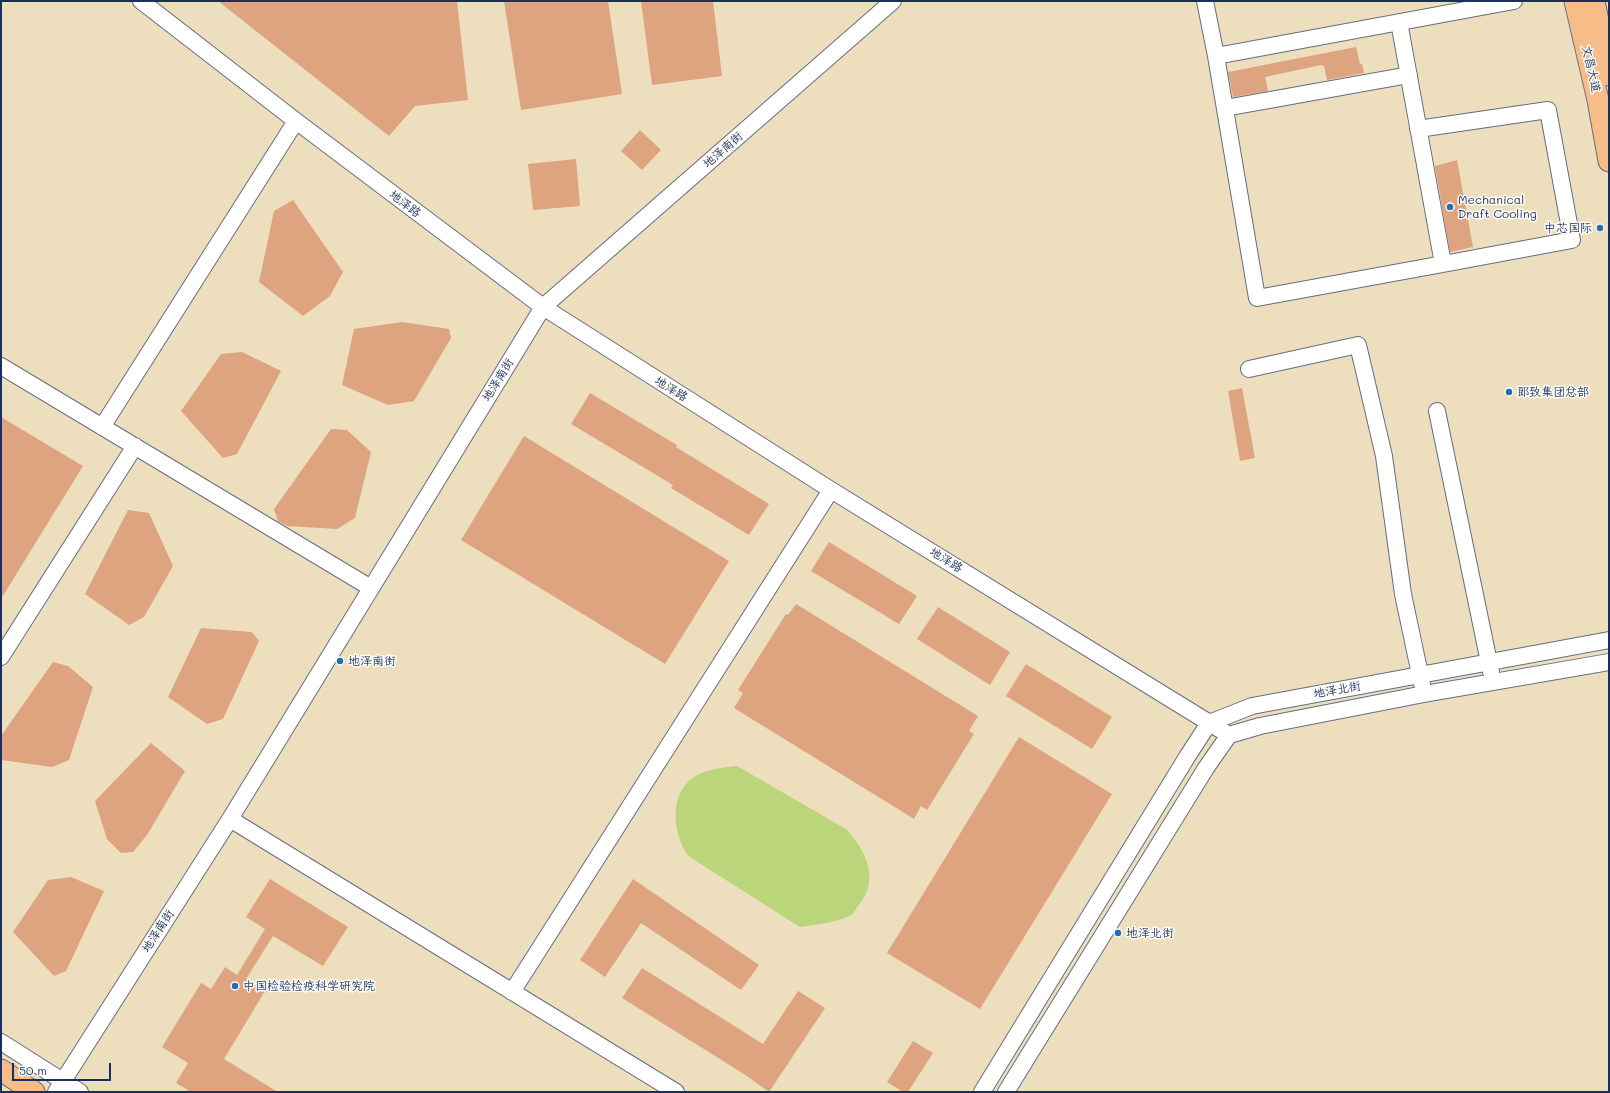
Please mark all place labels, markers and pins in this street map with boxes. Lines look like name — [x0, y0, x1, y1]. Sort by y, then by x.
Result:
place label: Mechanical Draft Cooling — [1458, 193, 1537, 221]
marker: Mechanical Draft Cooling — [1445, 202, 1455, 212]
place label: 中芯国际 — [1544, 221, 1592, 235]
marker: 中芯国际 — [1595, 223, 1605, 233]
place label: 郎致集团总部 — [1517, 385, 1589, 399]
marker: 郎致集团总部 — [1504, 387, 1514, 397]
place label: 地泽南街 — [348, 654, 396, 668]
marker: 地泽南街 — [335, 656, 345, 666]
place label: 地泽北街 — [1126, 926, 1174, 940]
marker: 地泽北街 — [1113, 928, 1123, 938]
place label: 中国检验检疫科学研究院 — [243, 979, 375, 993]
marker: 中国检验检疫科学研究院 — [230, 981, 240, 991]

